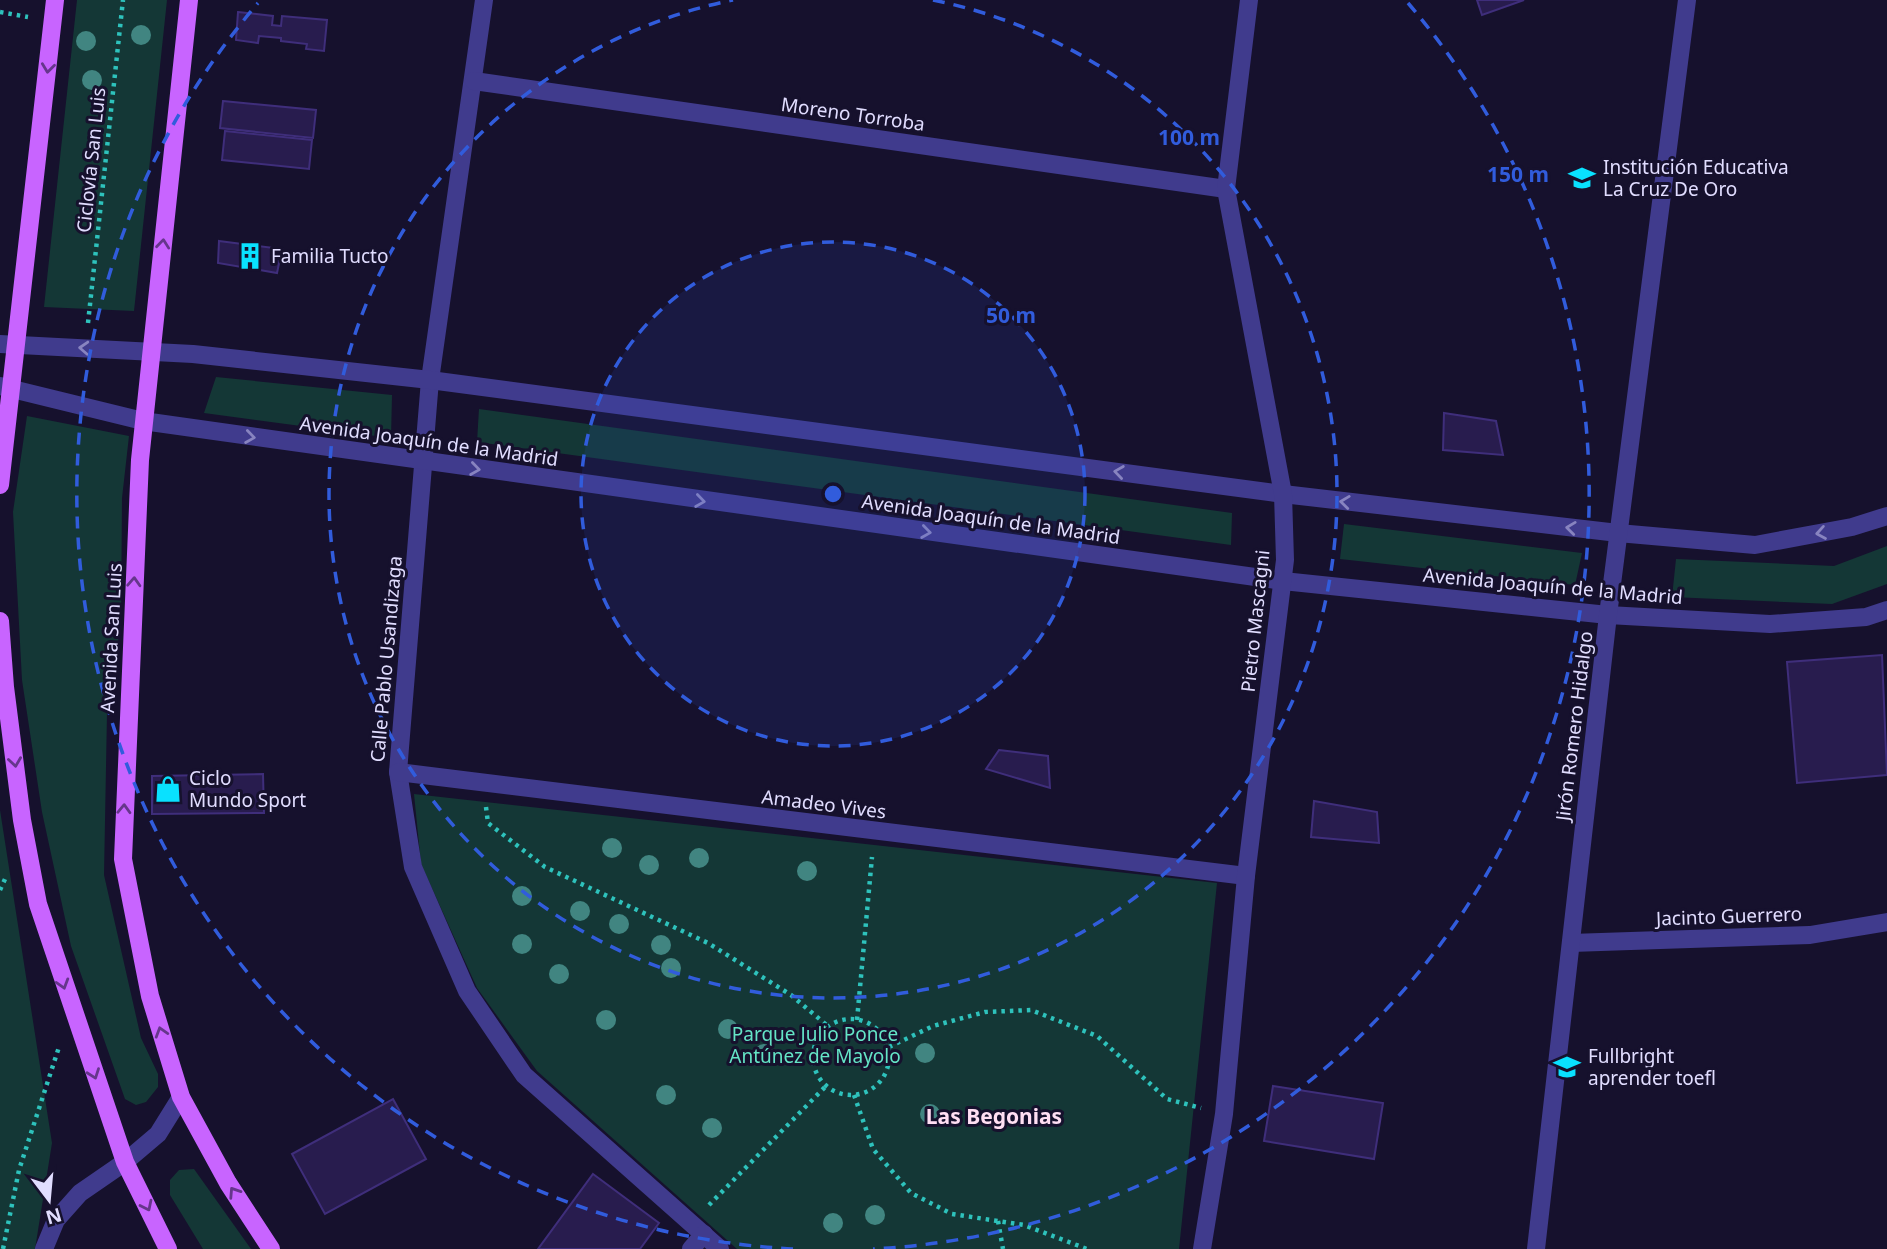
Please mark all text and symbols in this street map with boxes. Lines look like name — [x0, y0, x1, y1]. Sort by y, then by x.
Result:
one-way arrow — [40, 62, 55, 74]
street label: Ciclovía San Luis — [70, 86, 112, 234]
street label: Moreno Torroba — [779, 91, 927, 137]
text: 100 m — [1158, 123, 1220, 151]
place label: Institución Educativa La Cruz De Oro — [1603, 154, 1789, 202]
text: 150 m — [1487, 160, 1549, 188]
school or university icon: Institución Educativa La Cruz De Oro — [1567, 163, 1597, 193]
one-way arrow — [155, 238, 170, 249]
building icon: Familia Tucto — [235, 241, 265, 271]
place label: Familia Tucto — [271, 243, 388, 269]
text: 50 m — [986, 301, 1036, 329]
one-way arrow — [79, 341, 90, 356]
street label: Avenida Joaquín de la Madrid — [298, 410, 560, 472]
one-way arrow — [244, 429, 256, 444]
one-way arrow — [469, 462, 481, 477]
one-way arrow — [1114, 465, 1125, 480]
centre of rings — [821, 482, 845, 506]
street label: Avenida Joaquín de la Madrid — [860, 488, 1122, 550]
one-way arrow — [694, 493, 706, 508]
one-way arrow — [1339, 494, 1351, 509]
one-way arrow — [1565, 520, 1577, 535]
one-way arrow — [920, 524, 931, 539]
one-way arrow — [1815, 525, 1827, 540]
street label: Pietro Mascagni — [1235, 549, 1275, 693]
street label: Calle Pablo Usandizaga — [364, 555, 408, 763]
street label: Avenida San Luis — [94, 562, 128, 714]
street label: Avenida Joaquín de la Madrid — [1422, 562, 1684, 610]
one-way arrow — [127, 576, 142, 587]
street label: Jirón Romero Hidalgo — [1549, 630, 1599, 824]
one-way arrow — [7, 756, 22, 768]
place label: Ciclo Mundo Sport — [189, 765, 306, 813]
shop icon: Ciclo Mundo Sport — [153, 774, 183, 804]
street label: Amadeo Vives — [760, 783, 888, 825]
one-way arrow — [117, 803, 132, 814]
street label: Jacinto Guerrero — [1653, 900, 1803, 932]
one-way arrow — [55, 977, 69, 990]
park label: Parque Julio Ponce Antúnez de Mayolo — [729, 1021, 901, 1069]
one-way arrow — [155, 1026, 170, 1038]
place label: Fullbright aprender toefl — [1588, 1043, 1716, 1091]
school or university icon: Fullbright aprender toefl — [1552, 1052, 1582, 1082]
one-way arrow — [86, 1068, 100, 1080]
district label: Las Begonias — [926, 1102, 1062, 1130]
north arrow — [14, 1165, 84, 1235]
one-way arrow — [230, 1187, 242, 1200]
one-way arrow — [138, 1199, 152, 1211]
text: N — [43, 1202, 65, 1231]

